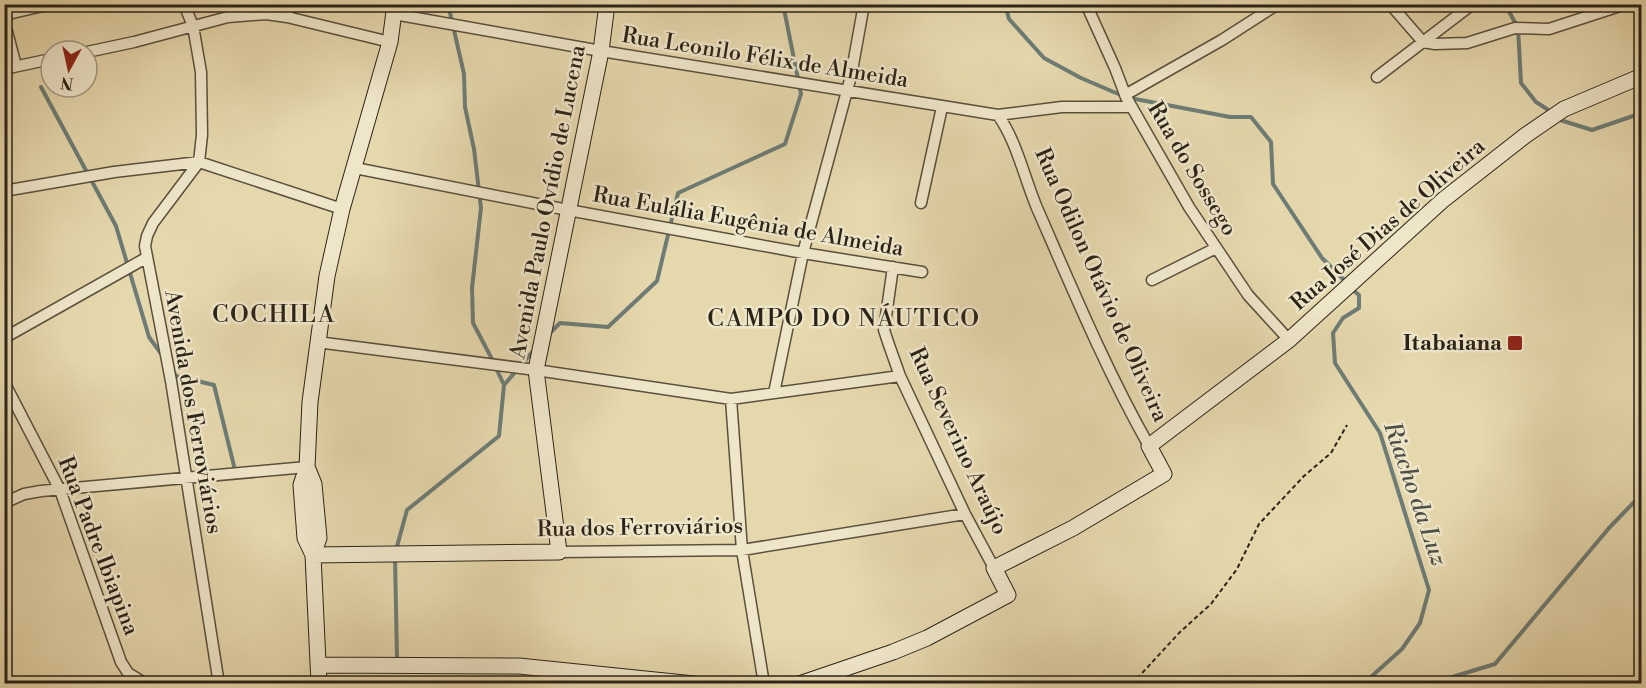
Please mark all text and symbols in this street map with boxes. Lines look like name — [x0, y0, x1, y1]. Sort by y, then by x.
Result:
street label: Rua Leonilo Félix de Almeida — [620, 22, 911, 94]
north arrow — [39, 39, 99, 99]
street label: Avenida Paulo Ovídio de Lucena — [504, 42, 592, 362]
text: N — [59, 72, 75, 94]
street label: Rua do Sossego — [1141, 97, 1243, 241]
street label: Rua José Dias de Oliveira — [1285, 133, 1491, 317]
street label: Rua Odilon Otávio de Oliveira — [1028, 144, 1174, 427]
street label: Rua Eulália Eugênia de Almeida — [590, 181, 906, 263]
street label: Avenida dos Ferroviários — [158, 287, 228, 536]
district label: COCHILA — [212, 300, 336, 330]
district label: CAMPO DO NÁUTICO — [707, 303, 981, 334]
place label: Itabaiana — [1403, 330, 1503, 357]
marker: Itabaiana — [1506, 334, 1524, 352]
street label: Rua Severino Araújo — [903, 343, 1013, 539]
water label: Riacho da Luz — [1376, 417, 1454, 570]
street label: Rua Padre Ibiapina — [51, 453, 145, 640]
street label: Rua dos Ferroviários — [537, 513, 743, 543]

